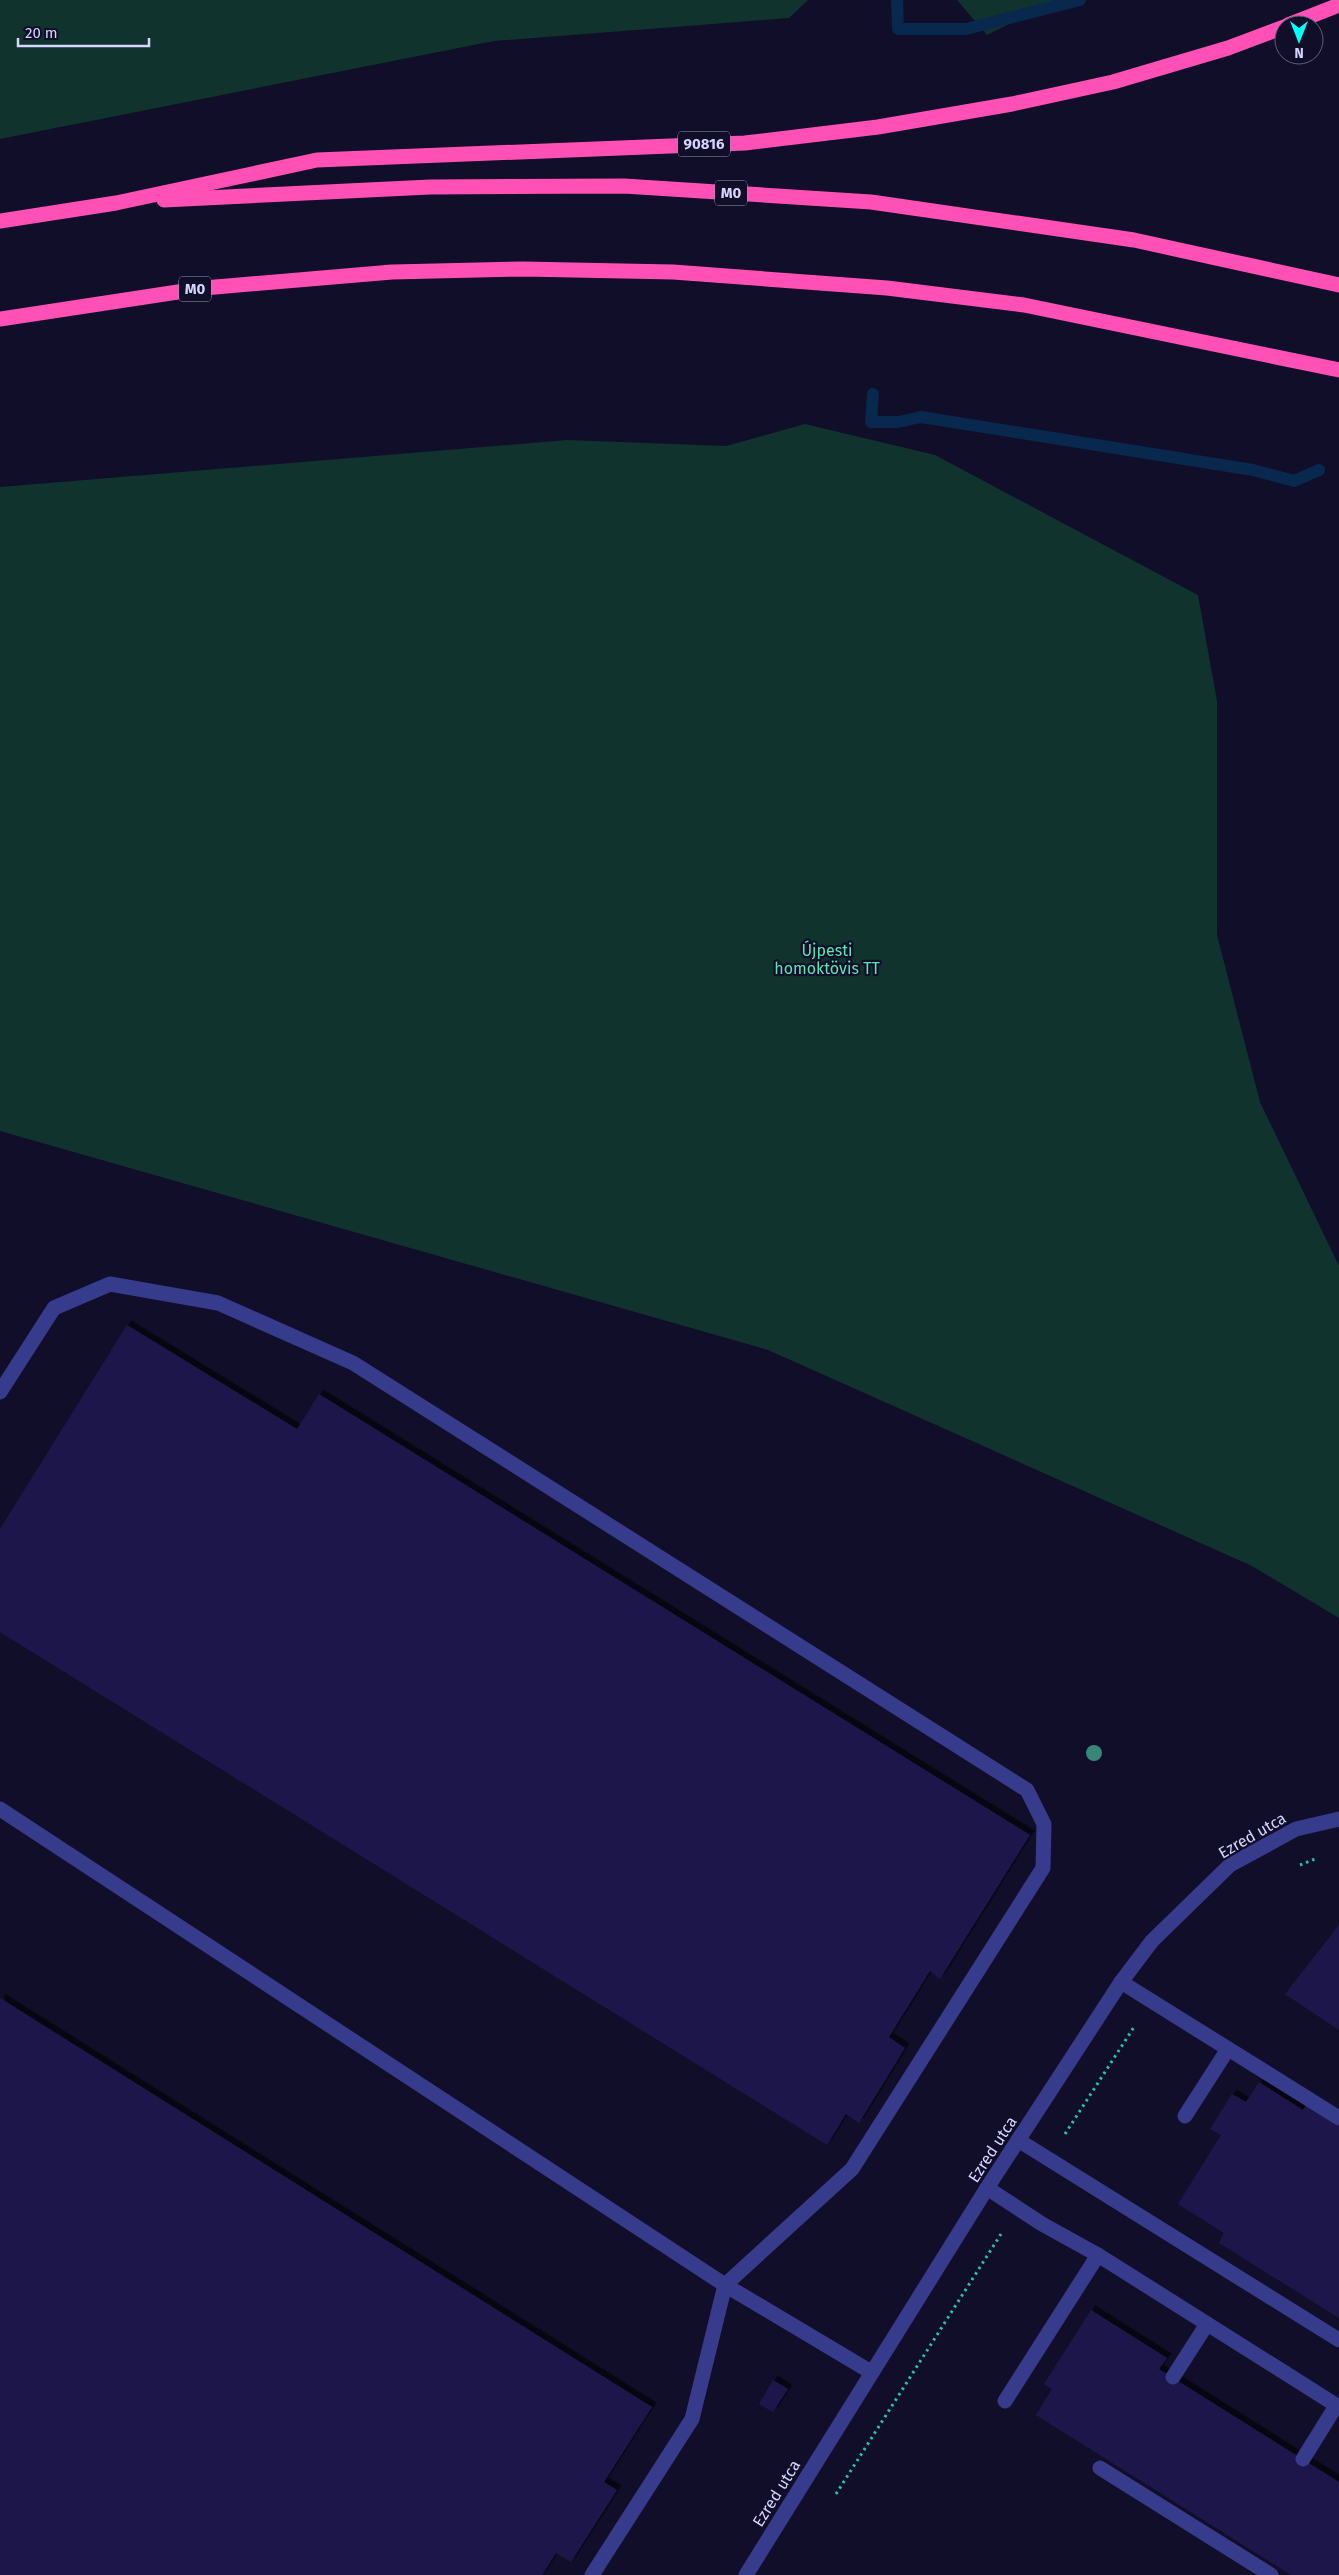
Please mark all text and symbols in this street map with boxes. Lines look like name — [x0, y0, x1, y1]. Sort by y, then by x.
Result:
scale bar — [18, 15, 149, 47]
north arrow — [1274, 15, 1324, 65]
text: 20 m — [25, 24, 58, 42]
text: N — [1294, 44, 1304, 61]
road number: 90816 — [678, 132, 730, 156]
road number: M0 — [715, 180, 747, 206]
road number: M0 — [179, 276, 211, 302]
park label: Újpesti homoktövis TT — [774, 940, 880, 978]
street label: Ezred utca — [1215, 1808, 1289, 1862]
street label: Ezred utca — [964, 2113, 1021, 2186]
street label: Ezred utca — [749, 2457, 804, 2530]

